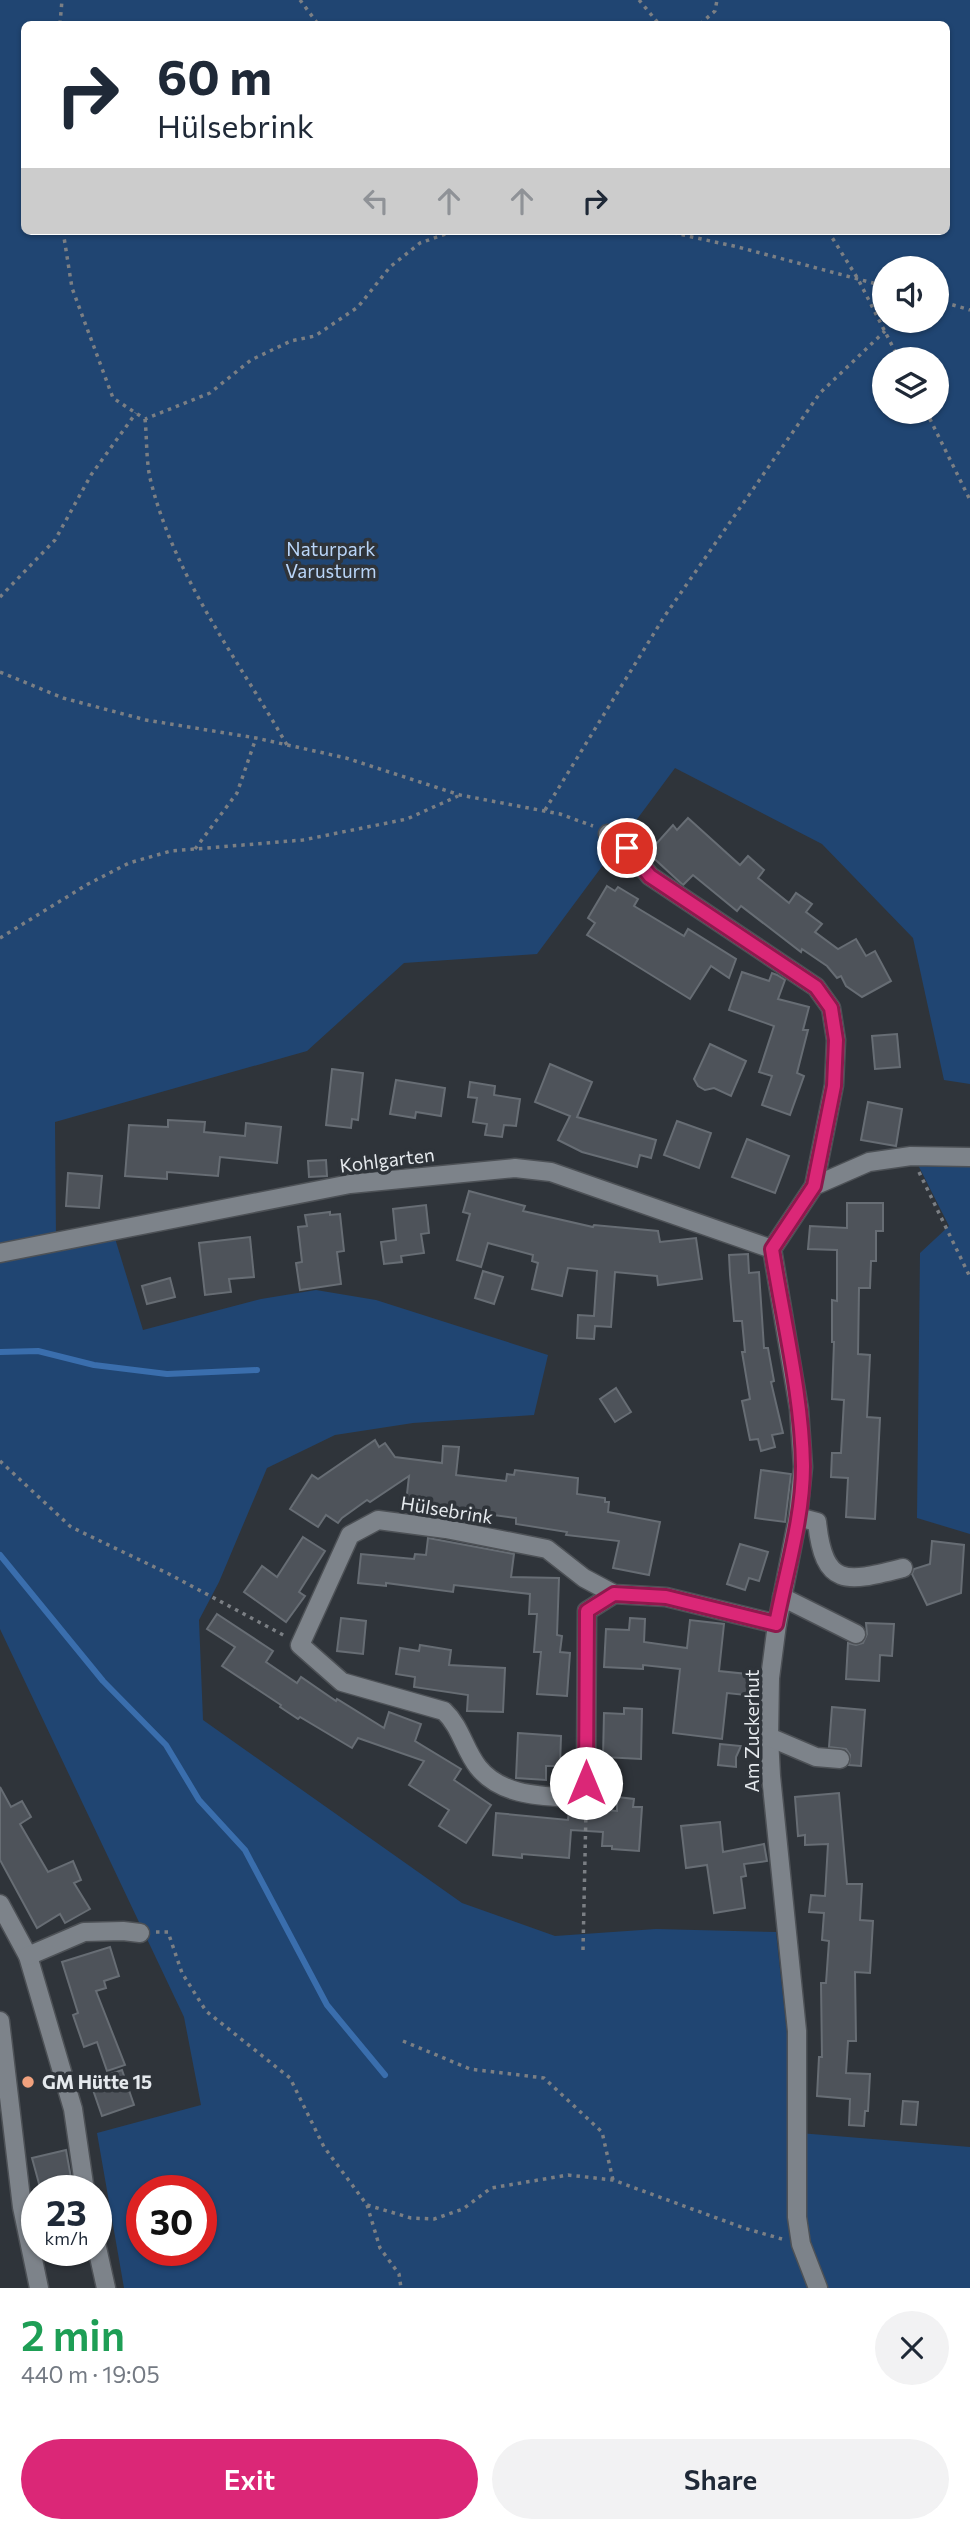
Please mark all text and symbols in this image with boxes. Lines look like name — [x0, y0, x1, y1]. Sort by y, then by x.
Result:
text: 60 m — [157, 45, 272, 105]
icon: right — [42, 49, 133, 140]
text: Hülsebrink — [157, 105, 314, 145]
icon: left — [357, 182, 395, 220]
icon: ahead — [430, 182, 468, 220]
icon: ahead — [503, 182, 541, 220]
icon: right — [576, 182, 614, 220]
map controls — [872, 256, 949, 424]
button: sound — [872, 256, 949, 333]
button: layers — [872, 347, 949, 424]
park label: Naturpark Varusturm — [285, 537, 377, 582]
pin — [597, 818, 657, 878]
icon: arrive — [608, 829, 646, 867]
street label: Kohlgarten — [338, 1142, 436, 1177]
street label: Hülsebrink — [399, 1491, 495, 1528]
street label: Am Zuckerhut — [740, 1669, 763, 1792]
position arrow — [549, 1746, 623, 1820]
place label: GM Hütte 15 — [42, 2070, 152, 2093]
marker: GM Hütte 15 — [20, 2074, 36, 2090]
speed limit sign: 30 — [126, 2175, 217, 2266]
text: 23 — [46, 2190, 87, 2233]
text: km/h — [45, 2227, 88, 2249]
text: 2 min — [21, 2308, 125, 2360]
button: close — [875, 2311, 949, 2385]
text: 440 m · 19:05 — [21, 2360, 160, 2388]
button: Exit — [21, 2439, 478, 2519]
button: Share — [492, 2439, 949, 2519]

